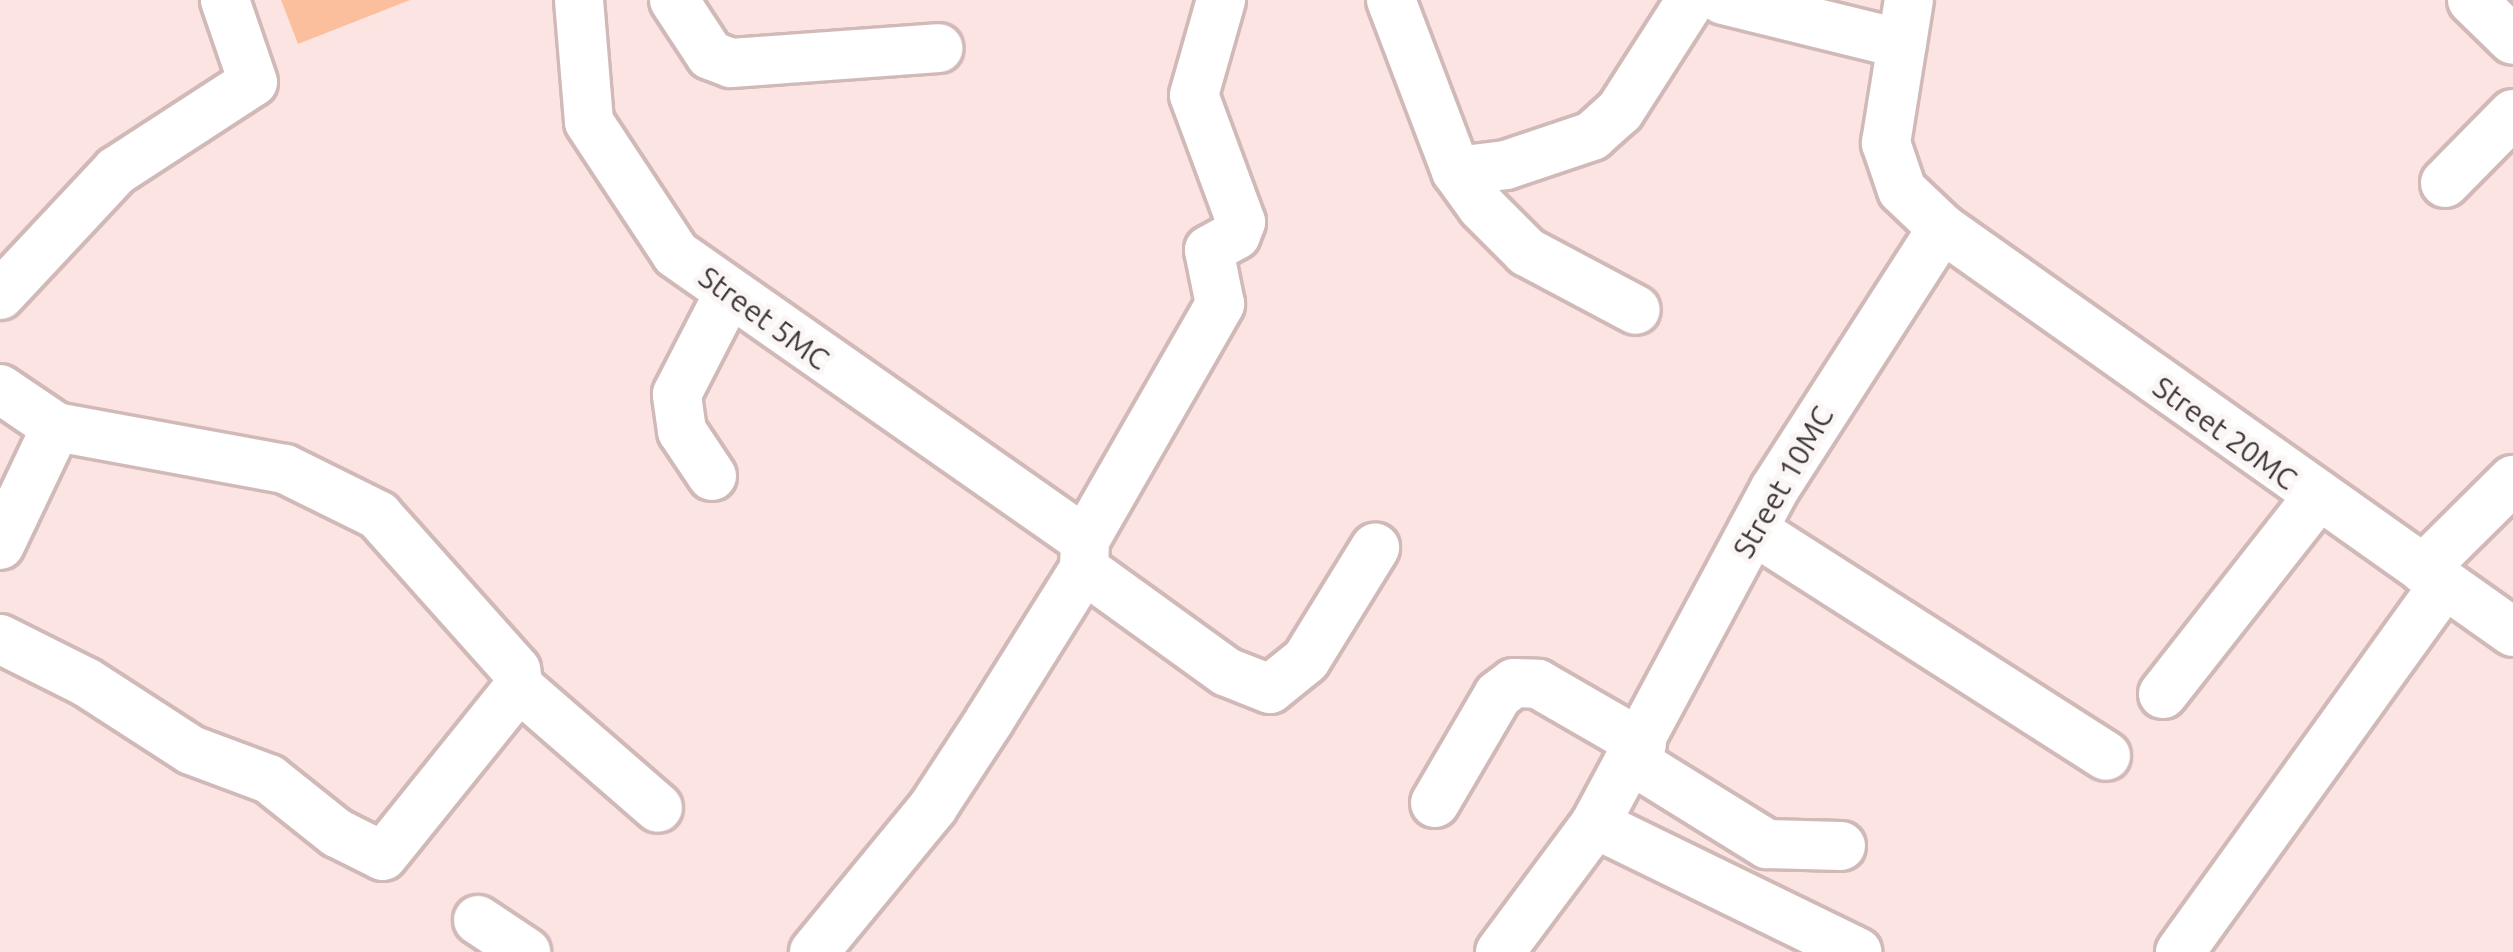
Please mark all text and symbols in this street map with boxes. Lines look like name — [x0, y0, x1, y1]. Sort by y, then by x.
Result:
street label: Street 5MC — [692, 259, 836, 377]
street label: Street 20MC — [2146, 369, 2304, 497]
street label: Street 10MC — [1725, 400, 1841, 564]

